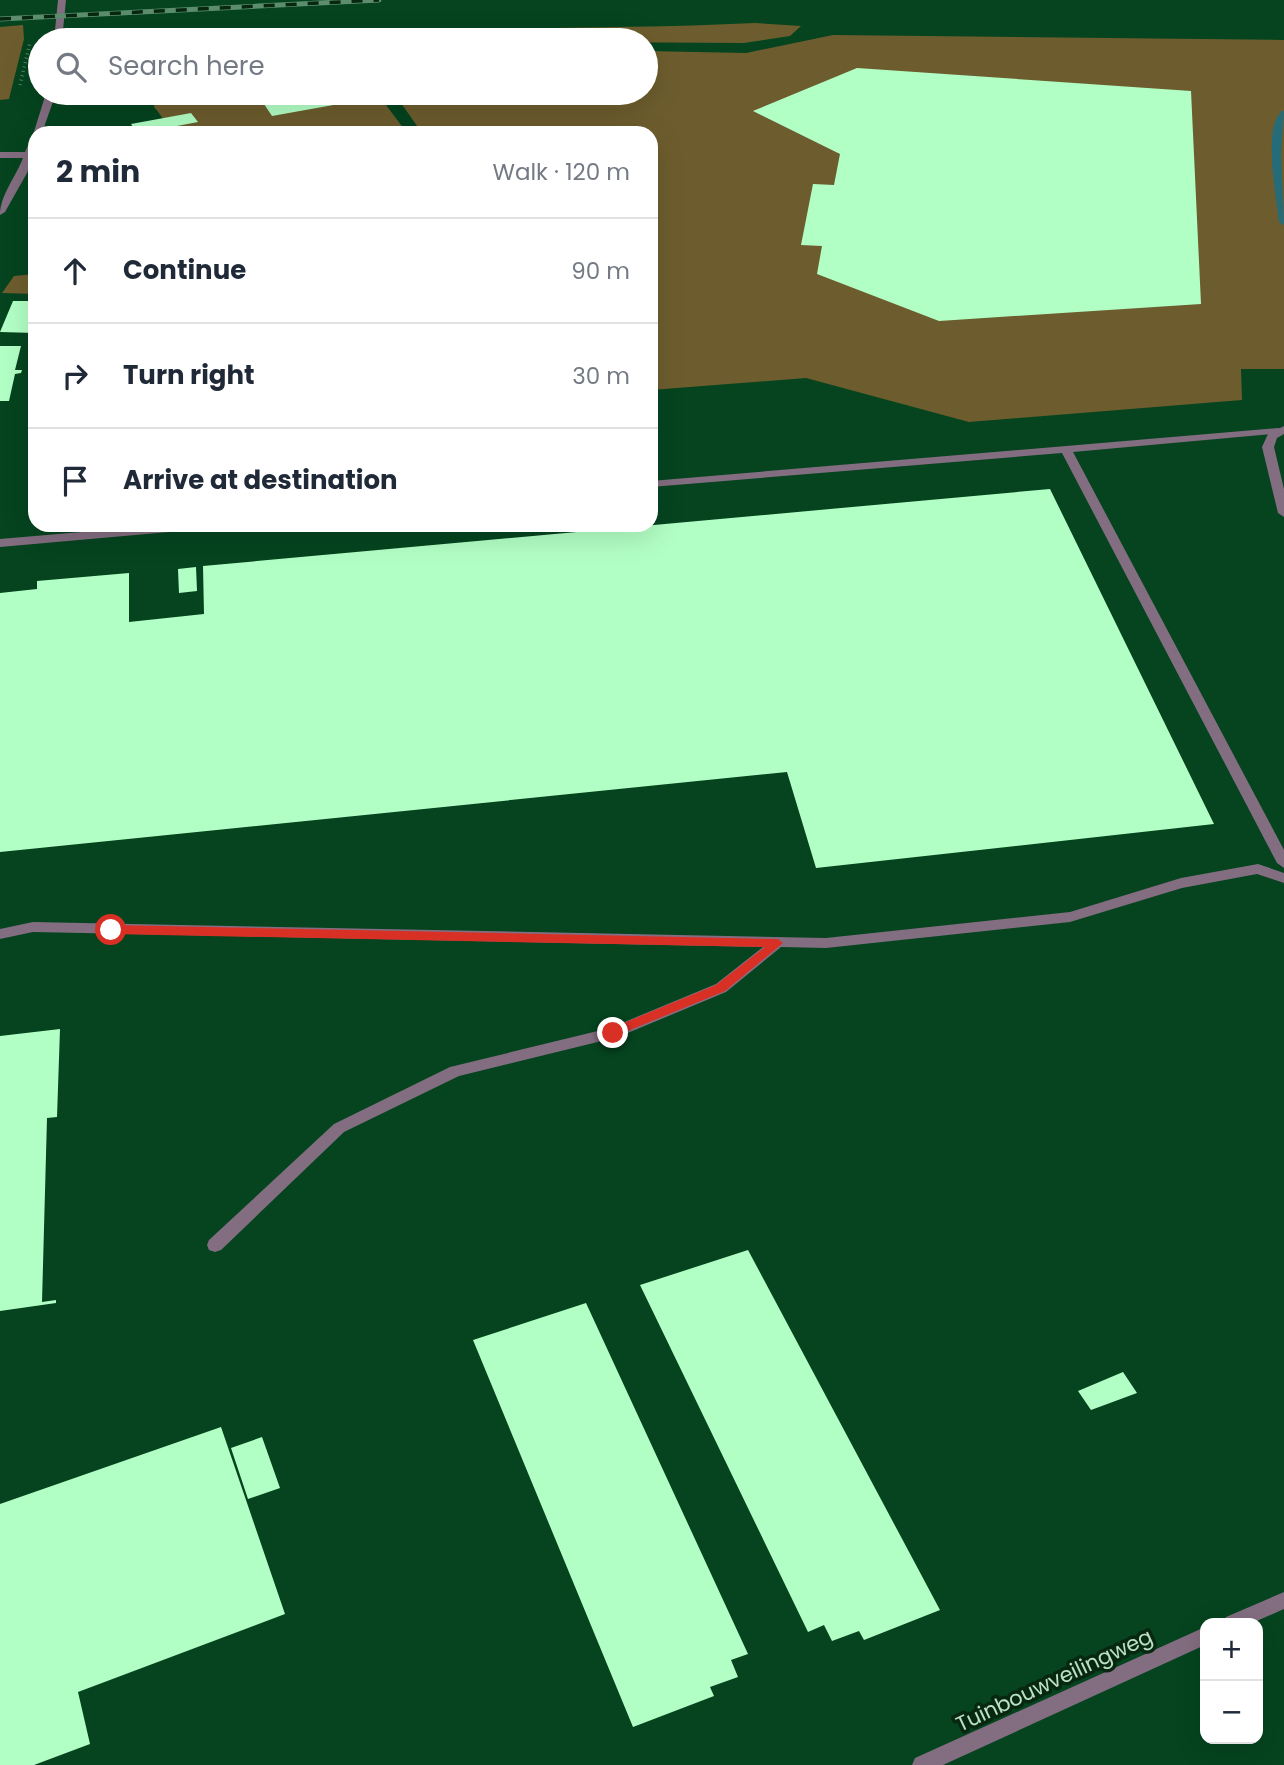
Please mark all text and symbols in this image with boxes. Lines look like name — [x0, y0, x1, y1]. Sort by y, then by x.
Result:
search box — [28, 28, 658, 105]
icon: search — [52, 48, 90, 86]
text: Search here — [108, 48, 265, 84]
text: 2 min — [56, 150, 140, 193]
text: Walk · 120 m — [492, 156, 630, 188]
icon: ahead — [56, 252, 94, 290]
text: Continue — [123, 252, 246, 288]
text: 90 m — [571, 255, 630, 287]
icon: right — [56, 357, 94, 395]
text: Turn right — [123, 357, 255, 393]
text: 30 m — [572, 360, 630, 392]
icon: arrive — [56, 462, 94, 500]
text: Arrive at destination — [123, 462, 398, 498]
route start — [95, 914, 126, 945]
route end — [597, 1017, 628, 1048]
map controls — [1200, 1618, 1263, 1744]
button: + — [1200, 1618, 1263, 1681]
street label: Tuinbouwveilingweg — [951, 1622, 1157, 1738]
button: − — [1200, 1681, 1263, 1744]

